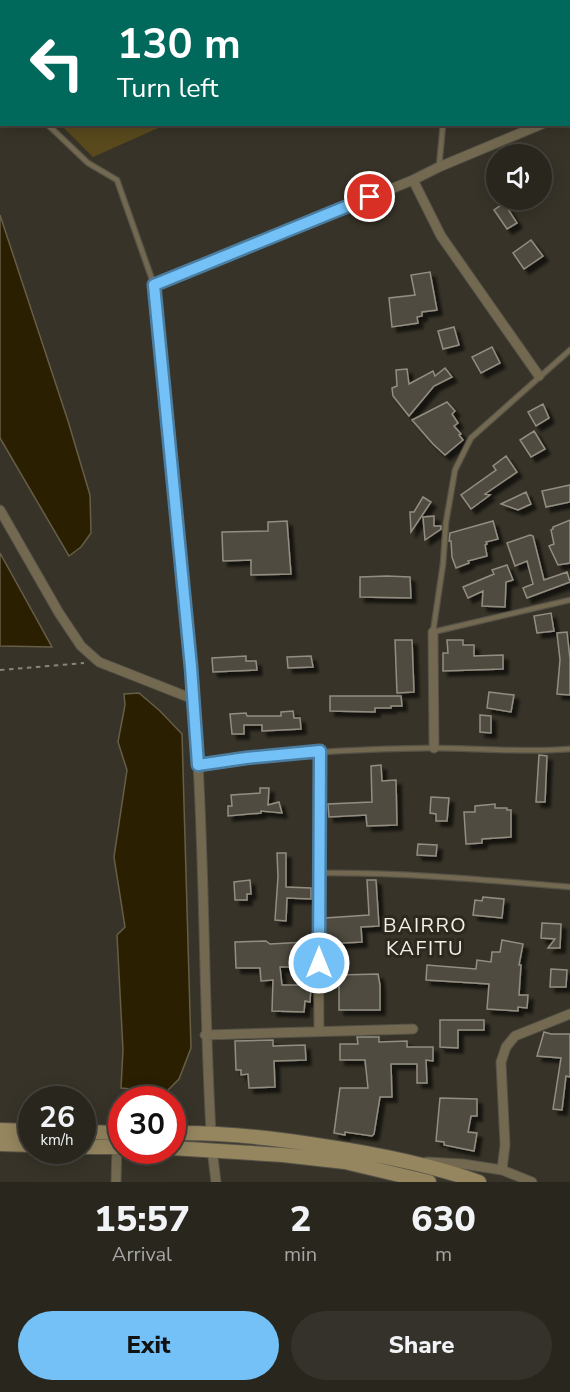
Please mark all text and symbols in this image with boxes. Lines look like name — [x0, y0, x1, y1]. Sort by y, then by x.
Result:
text: 130 m — [117, 16, 241, 73]
icon: left — [18, 24, 96, 102]
text: Turn left — [117, 70, 218, 107]
map controls — [486, 144, 552, 210]
button: sound — [486, 144, 552, 210]
pin — [344, 171, 395, 222]
icon: arrive — [353, 180, 386, 213]
district label: BAIRRO KAFITU — [383, 912, 467, 962]
position arrow — [287, 931, 351, 995]
speed limit sign: 30 — [108, 1086, 186, 1164]
text: 26 — [39, 1097, 75, 1138]
text: km/h — [40, 1130, 74, 1150]
text: 15:57 — [94, 1195, 190, 1244]
text: 2 — [290, 1195, 311, 1244]
text: 630 — [411, 1195, 476, 1244]
text: Arrival — [112, 1241, 172, 1268]
text: min — [284, 1241, 317, 1268]
text: m — [435, 1241, 452, 1268]
button: Exit — [18, 1311, 279, 1380]
button: Share — [291, 1311, 552, 1380]

